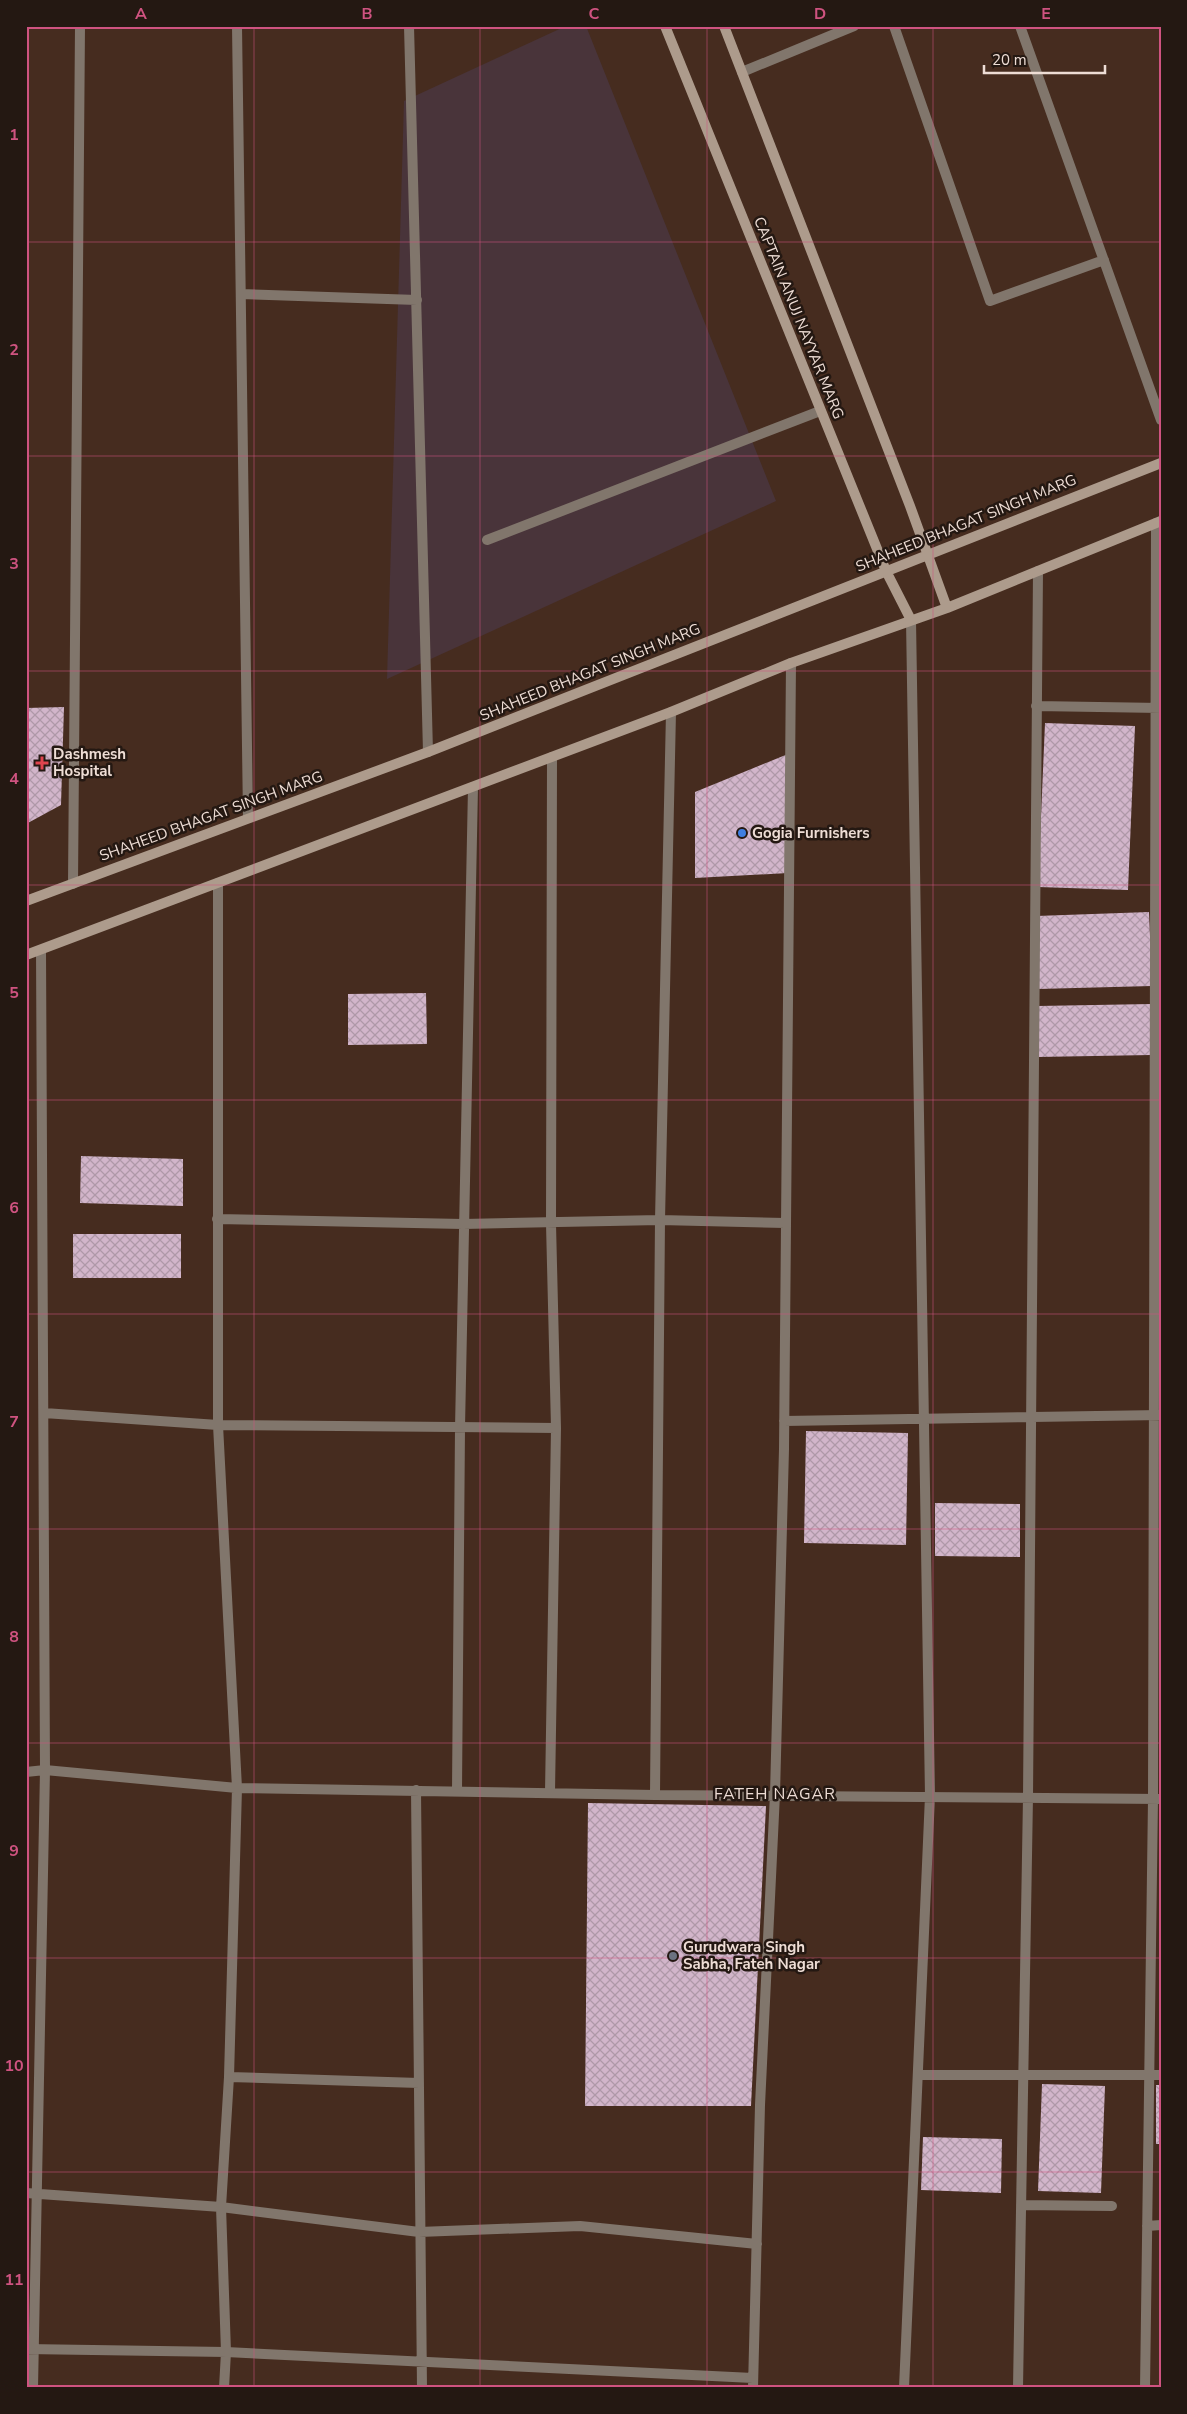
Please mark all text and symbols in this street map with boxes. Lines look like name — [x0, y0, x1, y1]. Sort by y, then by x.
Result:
text: A — [135, 3, 147, 25]
text: B — [361, 3, 373, 25]
text: C — [589, 3, 600, 25]
text: D — [814, 3, 826, 25]
text: E — [1041, 3, 1051, 25]
scale bar — [984, 42, 1106, 74]
text: 20 m — [992, 50, 1027, 70]
text: 1 — [9, 124, 19, 146]
street label: CAPTAIN ANUJ NAYYAR MARG — [749, 214, 849, 422]
text: 2 — [9, 339, 19, 361]
street label: SHAHEED BHAGAT SINGH MARG — [853, 469, 1079, 577]
text: 3 — [9, 553, 19, 575]
street label: SHAHEED BHAGAT SINGH MARG — [477, 618, 703, 726]
place label: Dashmesh Hospital — [53, 744, 126, 781]
marker: Dashmesh Hospital — [35, 756, 49, 770]
street label: SHAHEED BHAGAT SINGH MARG — [97, 766, 325, 866]
text: 4 — [9, 768, 19, 790]
place label: Gogia Furnishers — [752, 823, 870, 843]
marker: Gogia Furnishers — [736, 827, 748, 839]
text: 5 — [9, 982, 19, 1004]
text: 6 — [9, 1197, 19, 1219]
text: 7 — [9, 1411, 19, 1433]
text: 8 — [9, 1626, 19, 1648]
district label: FATEH NAGAR — [714, 1783, 836, 1805]
text: 9 — [9, 1840, 19, 1862]
place label: Gurudwara Singh Sabha, Fateh Nagar — [683, 1937, 820, 1974]
marker: Gurudwara Singh Sabha, Fateh Nagar — [667, 1950, 679, 1962]
text: 10 — [4, 2055, 24, 2077]
text: 11 — [4, 2269, 24, 2291]

